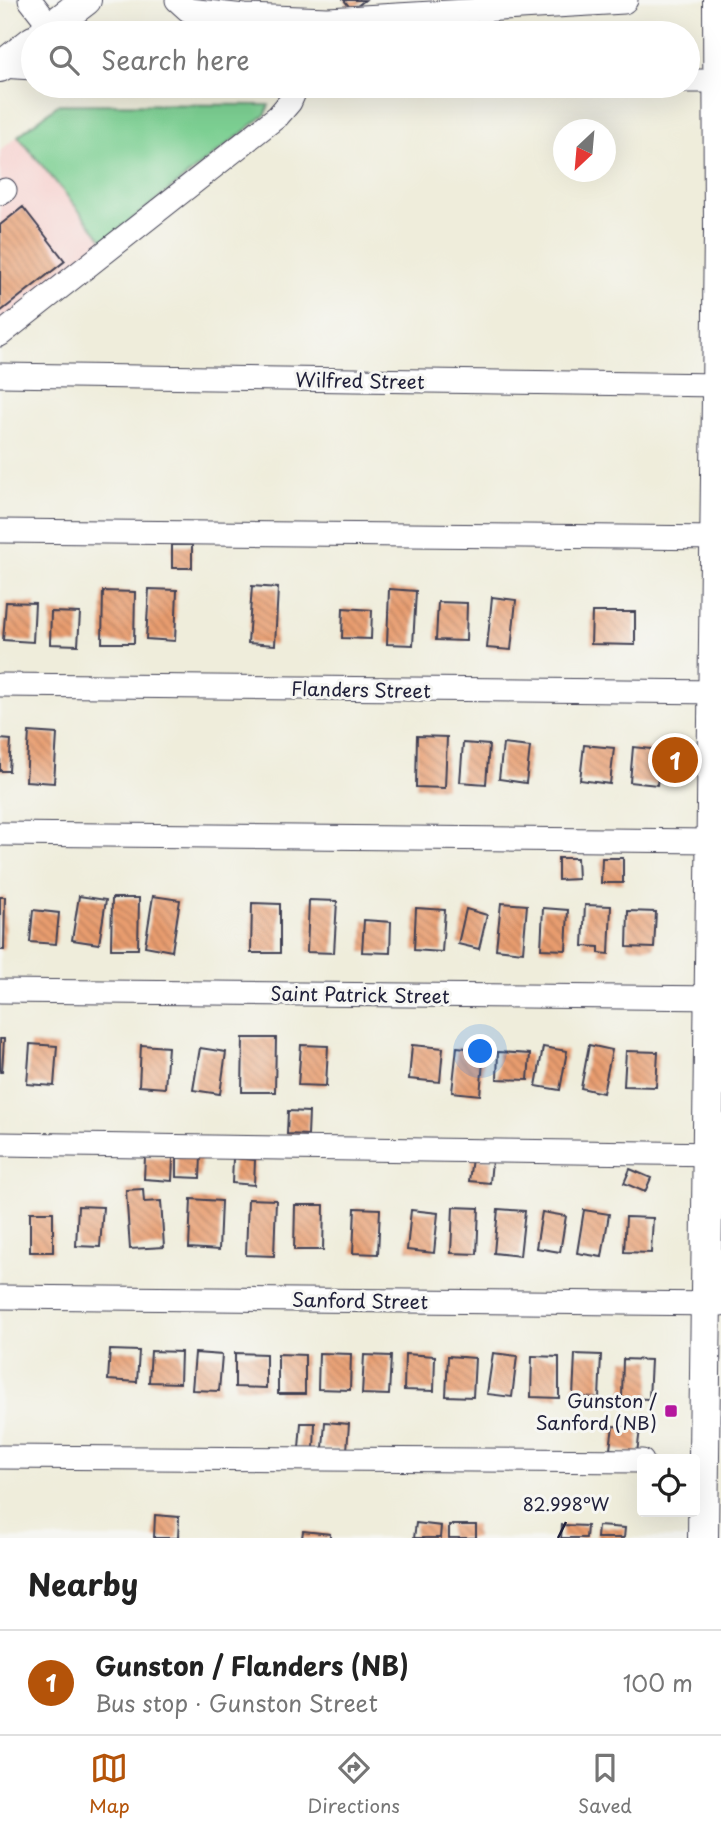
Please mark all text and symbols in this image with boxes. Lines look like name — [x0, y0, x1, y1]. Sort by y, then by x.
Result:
search box — [21, 21, 700, 98]
text: Search here — [101, 40, 250, 79]
icon: search — [45, 41, 83, 79]
north arrow — [553, 119, 616, 182]
street label: Wilfred Street — [295, 365, 425, 395]
street label: Flanders Street — [291, 674, 431, 704]
pin: 1 — [652, 734, 698, 786]
street label: Saint Patrick Street — [270, 978, 450, 1010]
your location — [463, 1034, 497, 1068]
street label: Sanford Street — [292, 1285, 429, 1315]
place label: Gunston / Sanford (NB) — [535, 1386, 657, 1436]
marker: Gunston / Sanford (NB) — [663, 1403, 679, 1419]
map controls — [637, 1454, 700, 1517]
button: locate — [637, 1454, 700, 1517]
text: 82.998°W — [523, 1490, 610, 1517]
text: Nearby — [28, 1561, 138, 1606]
text: Gunston / Flanders (NB) — [95, 1646, 409, 1685]
text: 1 — [46, 1665, 57, 1700]
text: 100 m — [623, 1665, 693, 1700]
text: Bus stop · Gunston Street — [95, 1685, 378, 1720]
tab: Map — [89, 1749, 130, 1819]
tab: Directions — [308, 1749, 400, 1819]
tab: Saved — [578, 1749, 632, 1819]

